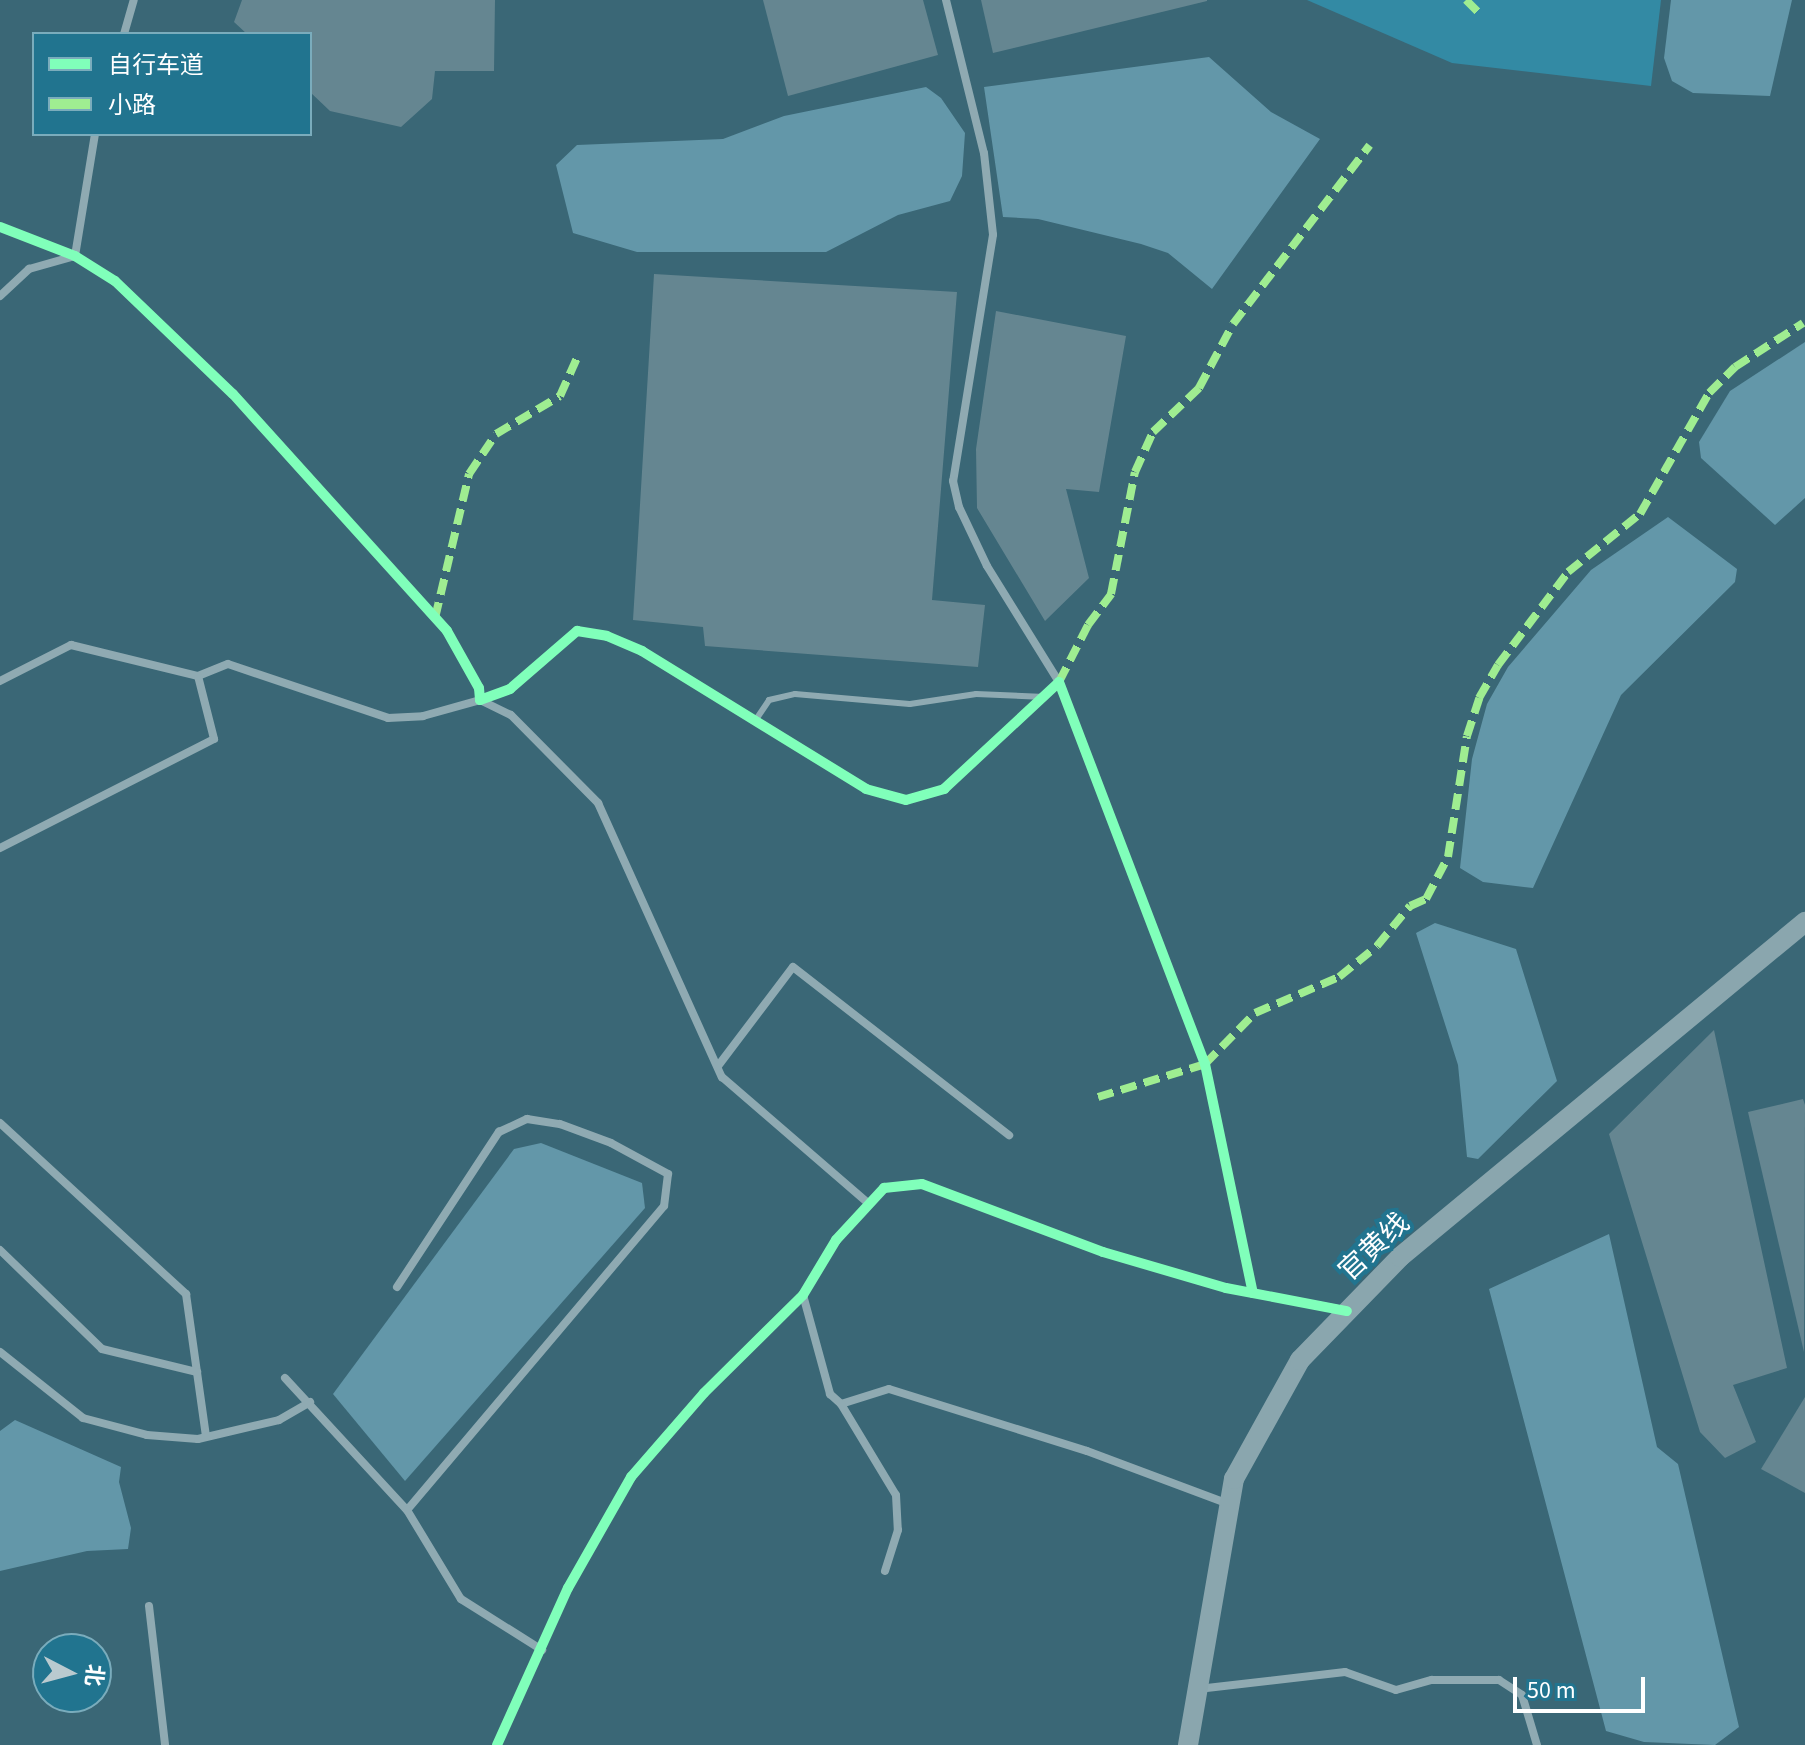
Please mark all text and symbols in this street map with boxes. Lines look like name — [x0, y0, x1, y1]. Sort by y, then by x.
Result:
legend — [32, 32, 312, 136]
text: 自行车道 — [108, 48, 204, 83]
text: 小路 — [108, 88, 156, 123]
street label: 官黄线 — [1332, 1206, 1416, 1288]
north arrow — [32, 1633, 112, 1713]
scale bar — [1517, 1661, 1649, 1711]
text: 北 — [77, 1663, 111, 1688]
text: 50 m — [1527, 1673, 1576, 1708]

